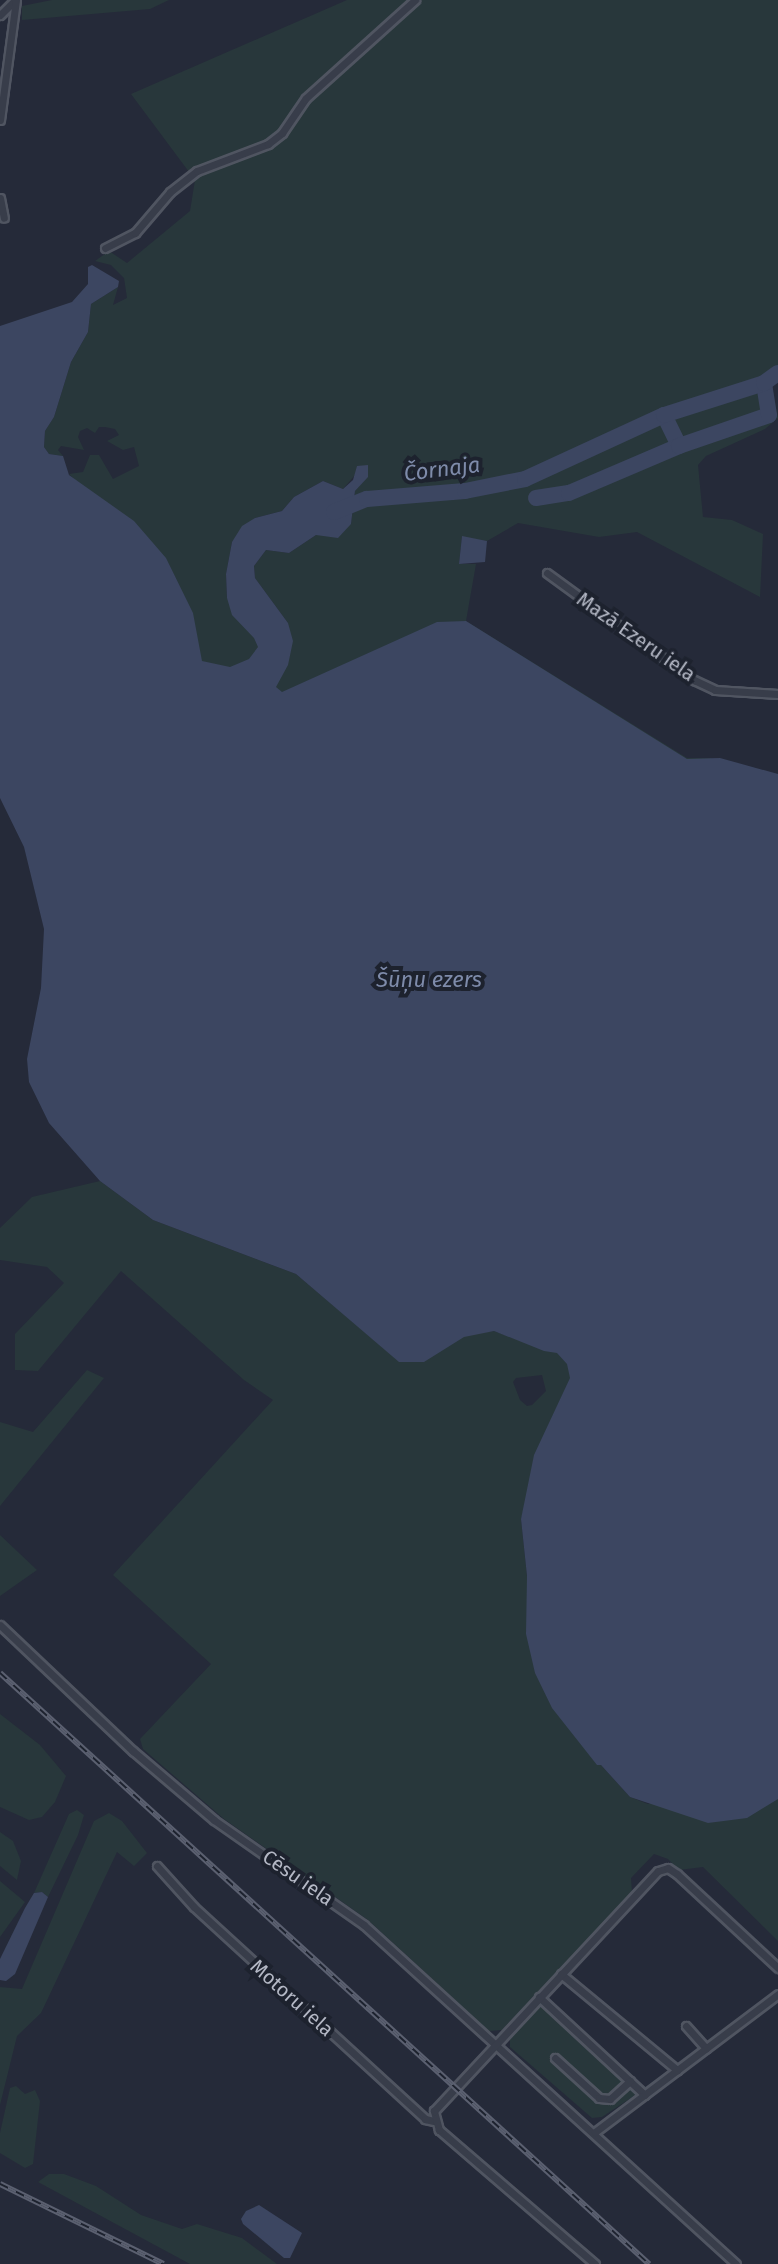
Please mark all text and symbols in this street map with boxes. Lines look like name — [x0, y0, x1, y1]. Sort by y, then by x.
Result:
water label: Čornaja — [402, 451, 482, 487]
street label: Mazā Ezeru iela — [572, 587, 700, 687]
water label: Šūņu ezers — [376, 967, 482, 993]
street label: Cēsu iela — [258, 1845, 338, 1911]
street label: Motoru iela — [245, 1954, 339, 2042]

